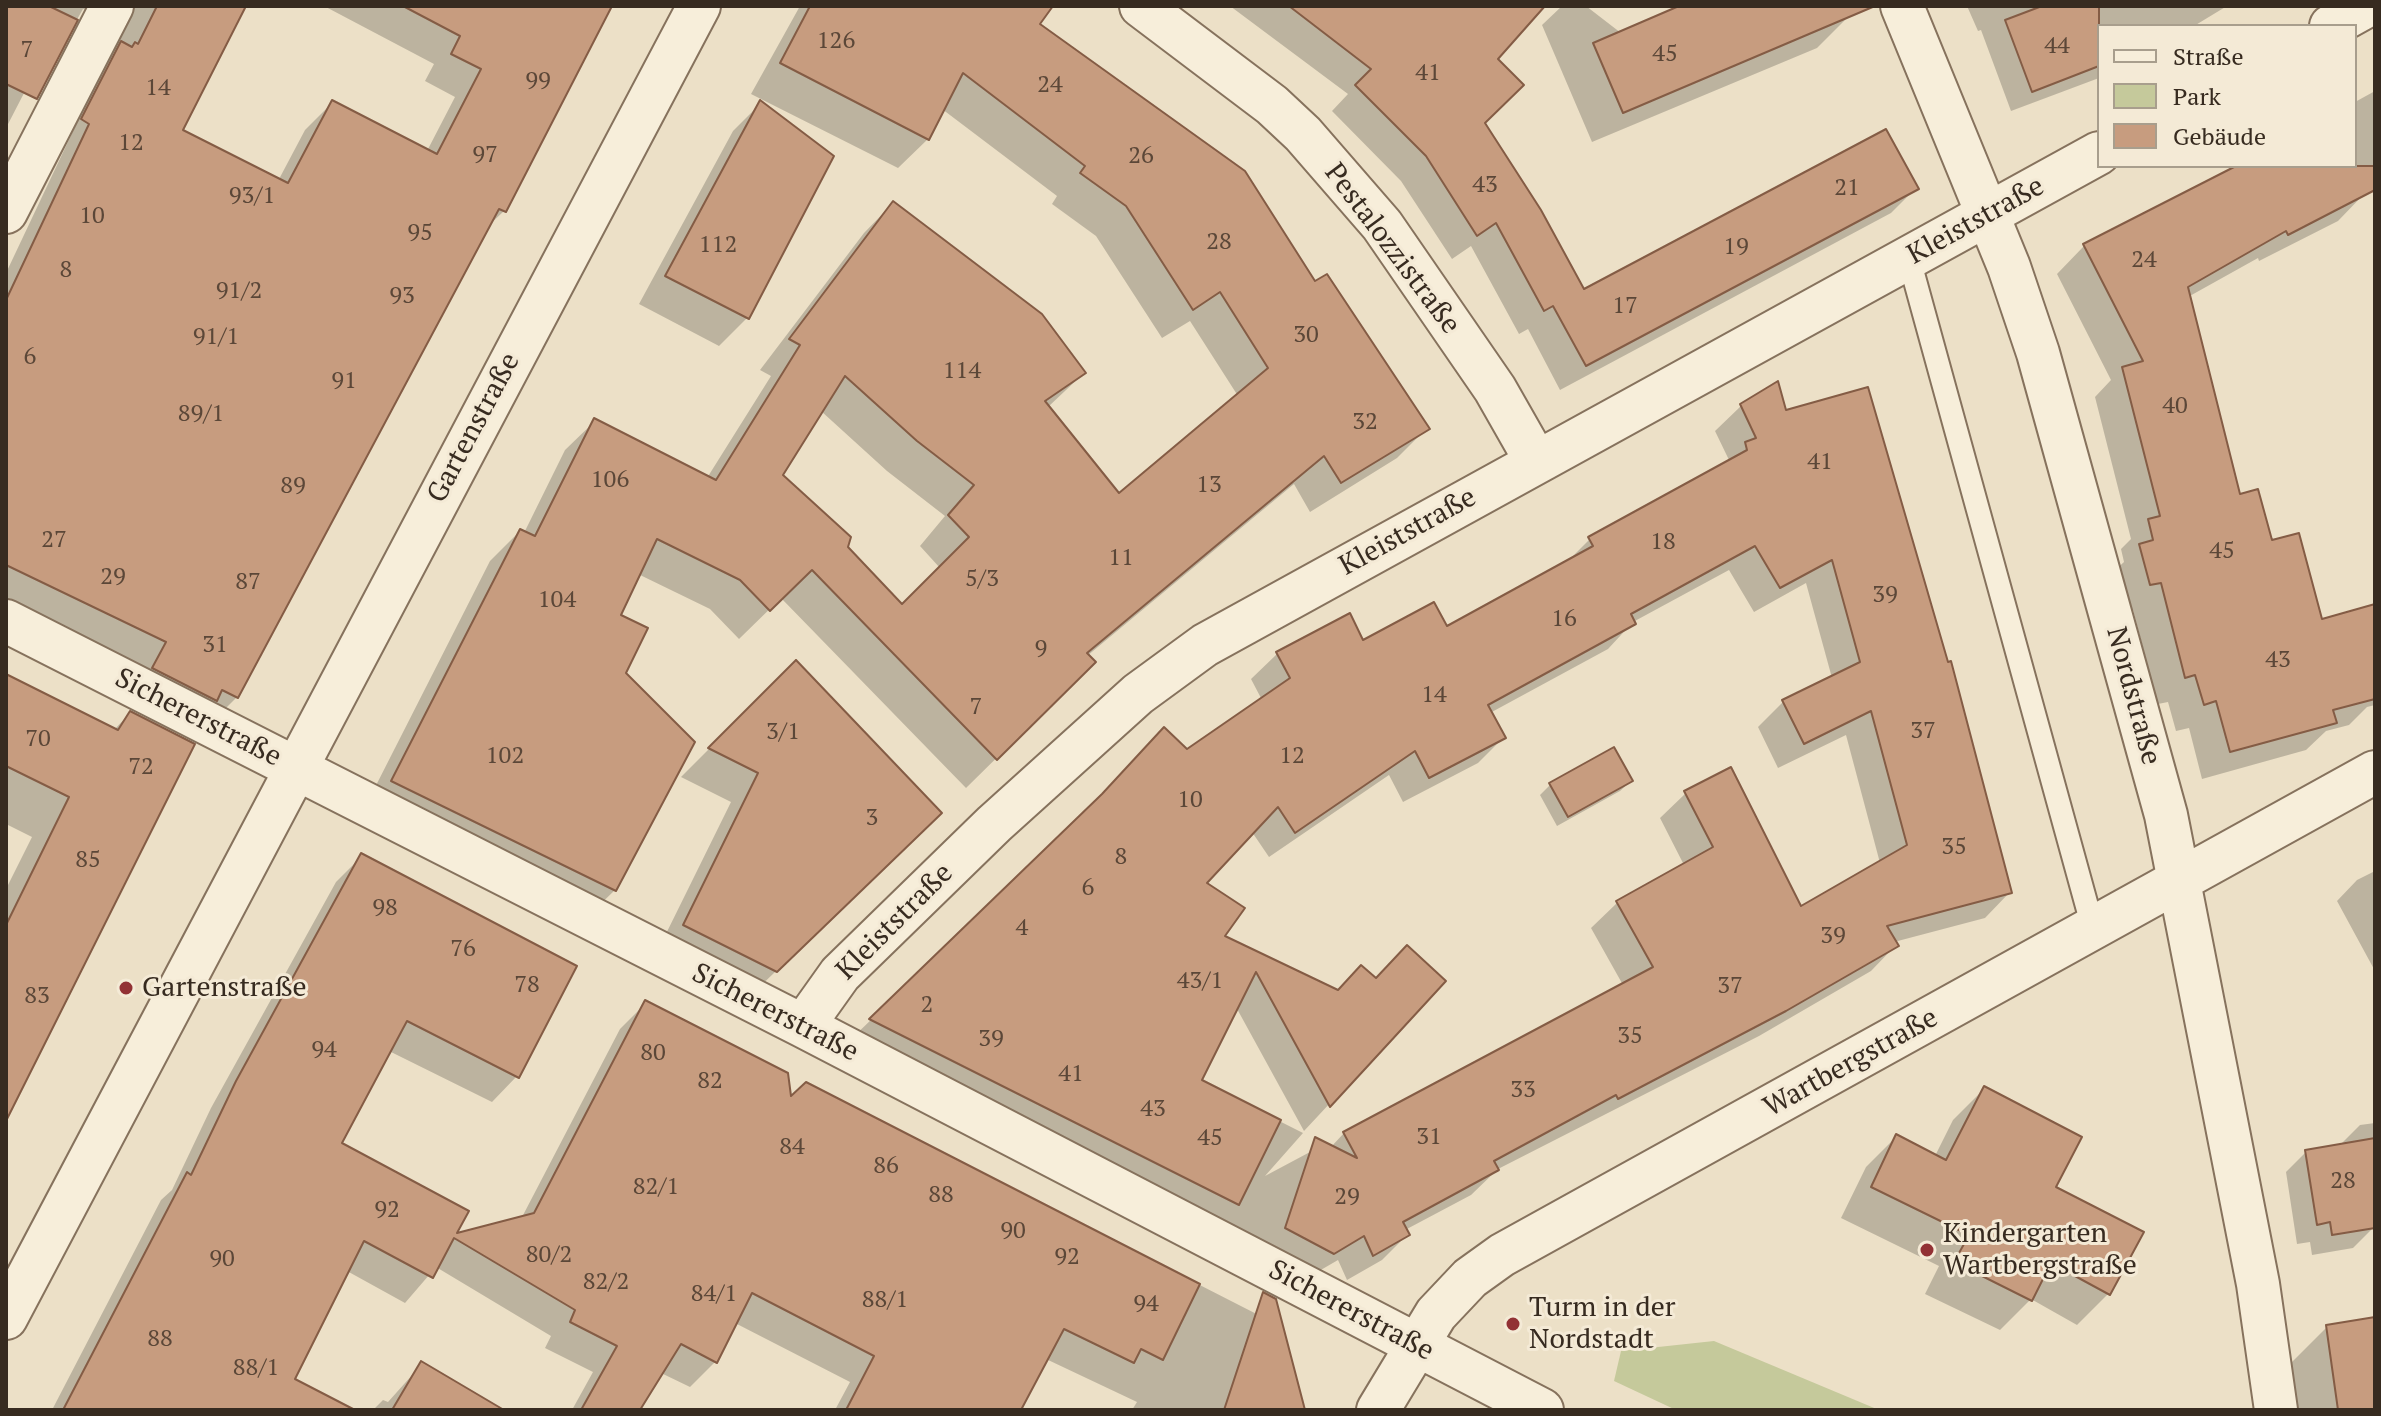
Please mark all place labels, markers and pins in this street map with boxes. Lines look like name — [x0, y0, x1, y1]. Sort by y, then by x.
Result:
place label: Gartenstraße — [142, 971, 307, 1005]
marker: Gartenstraße — [117, 979, 135, 997]
place label: Kindergarten Wartbergstraße — [1943, 1217, 2137, 1283]
marker: Kindergarten Wartbergstraße — [1918, 1241, 1936, 1259]
place label: Turm in der Nordstadt — [1529, 1291, 1676, 1357]
marker: Turm in der Nordstadt — [1504, 1315, 1522, 1333]

